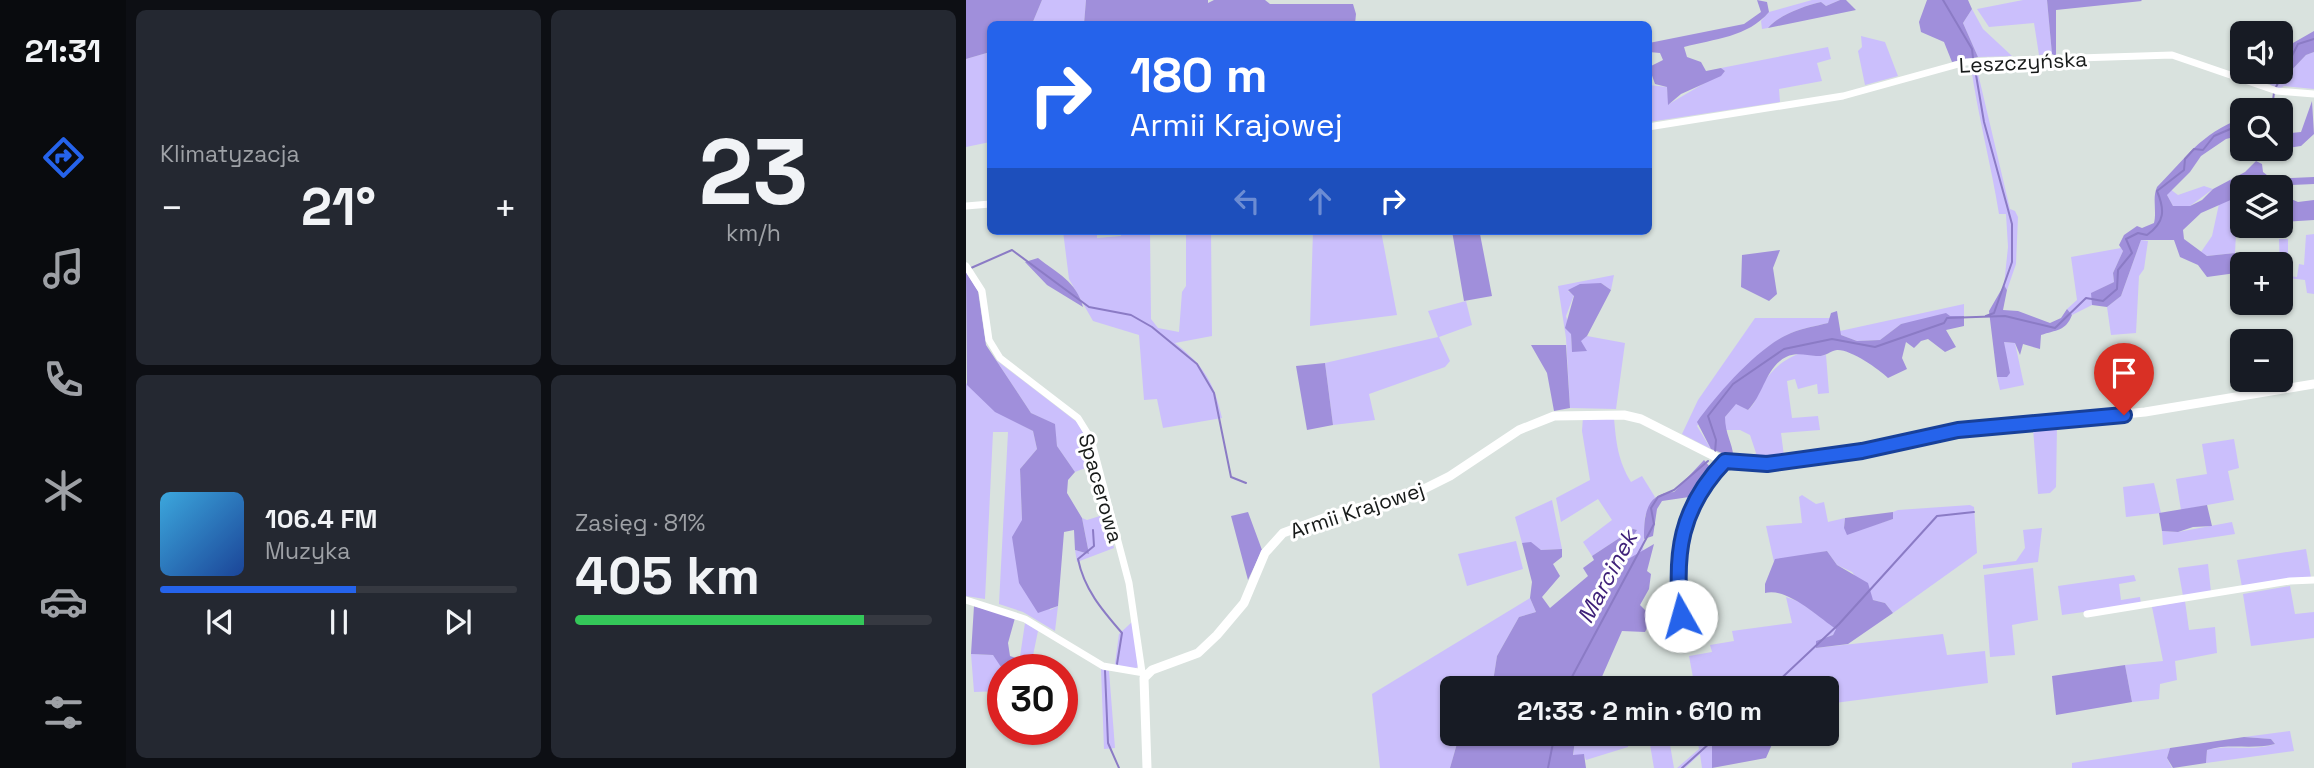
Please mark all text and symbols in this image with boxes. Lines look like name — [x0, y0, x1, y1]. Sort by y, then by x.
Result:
map controls — [2230, 21, 2293, 392]
button: sound — [2230, 21, 2293, 84]
text: 21:31 — [25, 31, 101, 71]
text: 180 m — [1130, 44, 1268, 106]
street label: Leszczyńska — [1958, 45, 2088, 79]
icon: right — [1015, 49, 1106, 140]
button: search — [2230, 98, 2293, 161]
text: Armii Krajowej — [1130, 105, 1343, 145]
text: 23 — [699, 114, 808, 231]
icon: directions — [39, 133, 88, 182]
text: Klimatyzacja — [160, 139, 300, 169]
text: 21° — [301, 174, 376, 240]
button: layers — [2230, 175, 2293, 238]
icon: left — [1228, 182, 1266, 220]
icon: ahead — [1301, 182, 1339, 220]
icon: right — [1374, 182, 1412, 220]
text: − — [160, 184, 184, 232]
text: + — [493, 184, 517, 232]
text: km/h — [726, 218, 781, 248]
icon: music — [39, 244, 88, 293]
button: + — [2230, 252, 2293, 315]
button: − — [2230, 329, 2293, 392]
pin — [2094, 343, 2154, 415]
icon: arrive — [2105, 354, 2143, 392]
icon: phone — [39, 355, 88, 404]
street label: Spacerowa — [1073, 430, 1129, 546]
icon: climate — [39, 466, 88, 515]
street label: Armii Krajowej — [1286, 476, 1428, 544]
text: 106.4 FM — [265, 502, 377, 536]
text: Zasięg · 81% — [575, 508, 705, 538]
water label: Marcinek — [1570, 523, 1645, 629]
text: Muzyka — [265, 536, 350, 566]
text: 405 km — [575, 543, 760, 609]
icon: car — [39, 577, 88, 626]
position arrow — [1644, 579, 1718, 653]
icon: previous — [201, 603, 239, 641]
icon: pause — [320, 603, 358, 641]
icon: next — [439, 603, 477, 641]
speed limit sign: 30 — [987, 654, 1078, 745]
icon: filters — [39, 688, 88, 737]
text: 21:33 · 2 min · 610 m — [1517, 694, 1762, 728]

